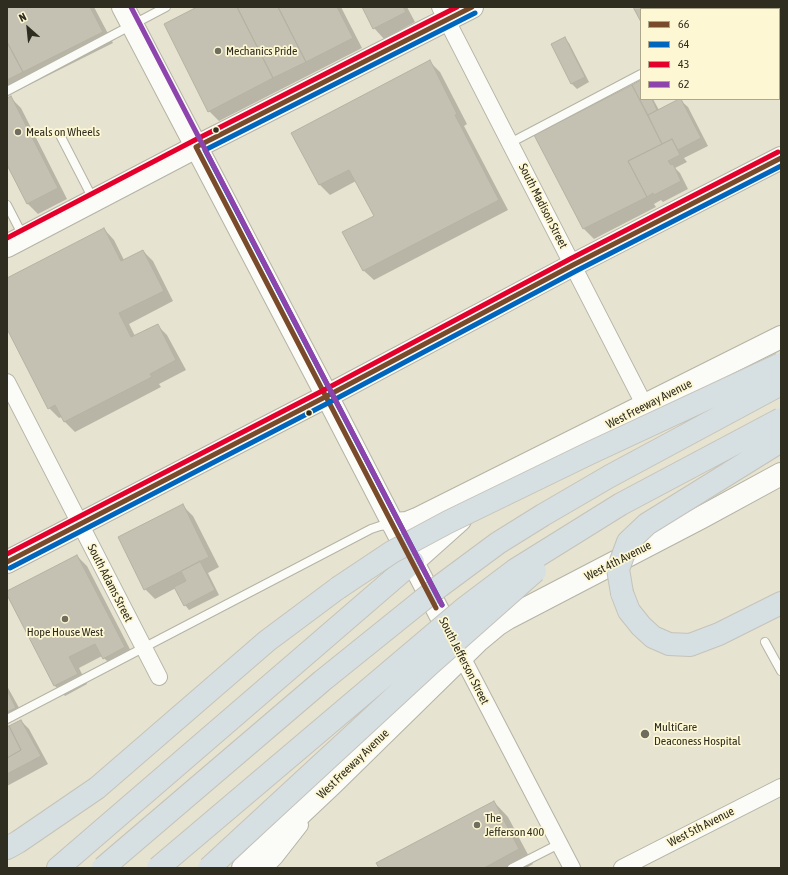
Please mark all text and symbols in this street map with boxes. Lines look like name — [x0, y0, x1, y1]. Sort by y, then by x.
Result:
north arrow — [8, 8, 48, 48]
legend — [640, 8, 780, 100]
text: N — [17, 10, 28, 24]
text: 66 — [678, 17, 689, 31]
text: 64 — [678, 37, 689, 51]
place label: Mechanics Pride — [226, 44, 297, 58]
marker: Mechanics Pride — [213, 46, 223, 56]
text: 43 — [678, 57, 689, 71]
text: 62 — [678, 77, 689, 91]
place label: Meals on Wheels — [26, 125, 100, 139]
unlabelled marker — [211, 125, 221, 135]
marker: Meals on Wheels — [13, 127, 23, 137]
street label: South Madison Street — [515, 161, 571, 251]
street label: West Freeway Avenue — [604, 376, 694, 432]
unlabelled marker — [304, 408, 314, 418]
street label: West 4th Avenue — [582, 538, 654, 584]
street label: South Adams Street — [84, 542, 136, 624]
marker: Hope House West — [60, 614, 70, 624]
street label: South Jefferson Street — [436, 615, 492, 707]
place label: Hope House West — [27, 625, 103, 639]
place label: MultiCare Deaconess Hospital — [654, 720, 741, 748]
street label: West Freeway Avenue — [314, 726, 392, 802]
marker: MultiCare Deaconess Hospital — [639, 728, 651, 740]
street label: West 5th Avenue — [665, 804, 737, 850]
place label: The Jefferson 400 — [485, 811, 544, 839]
marker: The Jefferson 400 — [472, 820, 482, 830]

